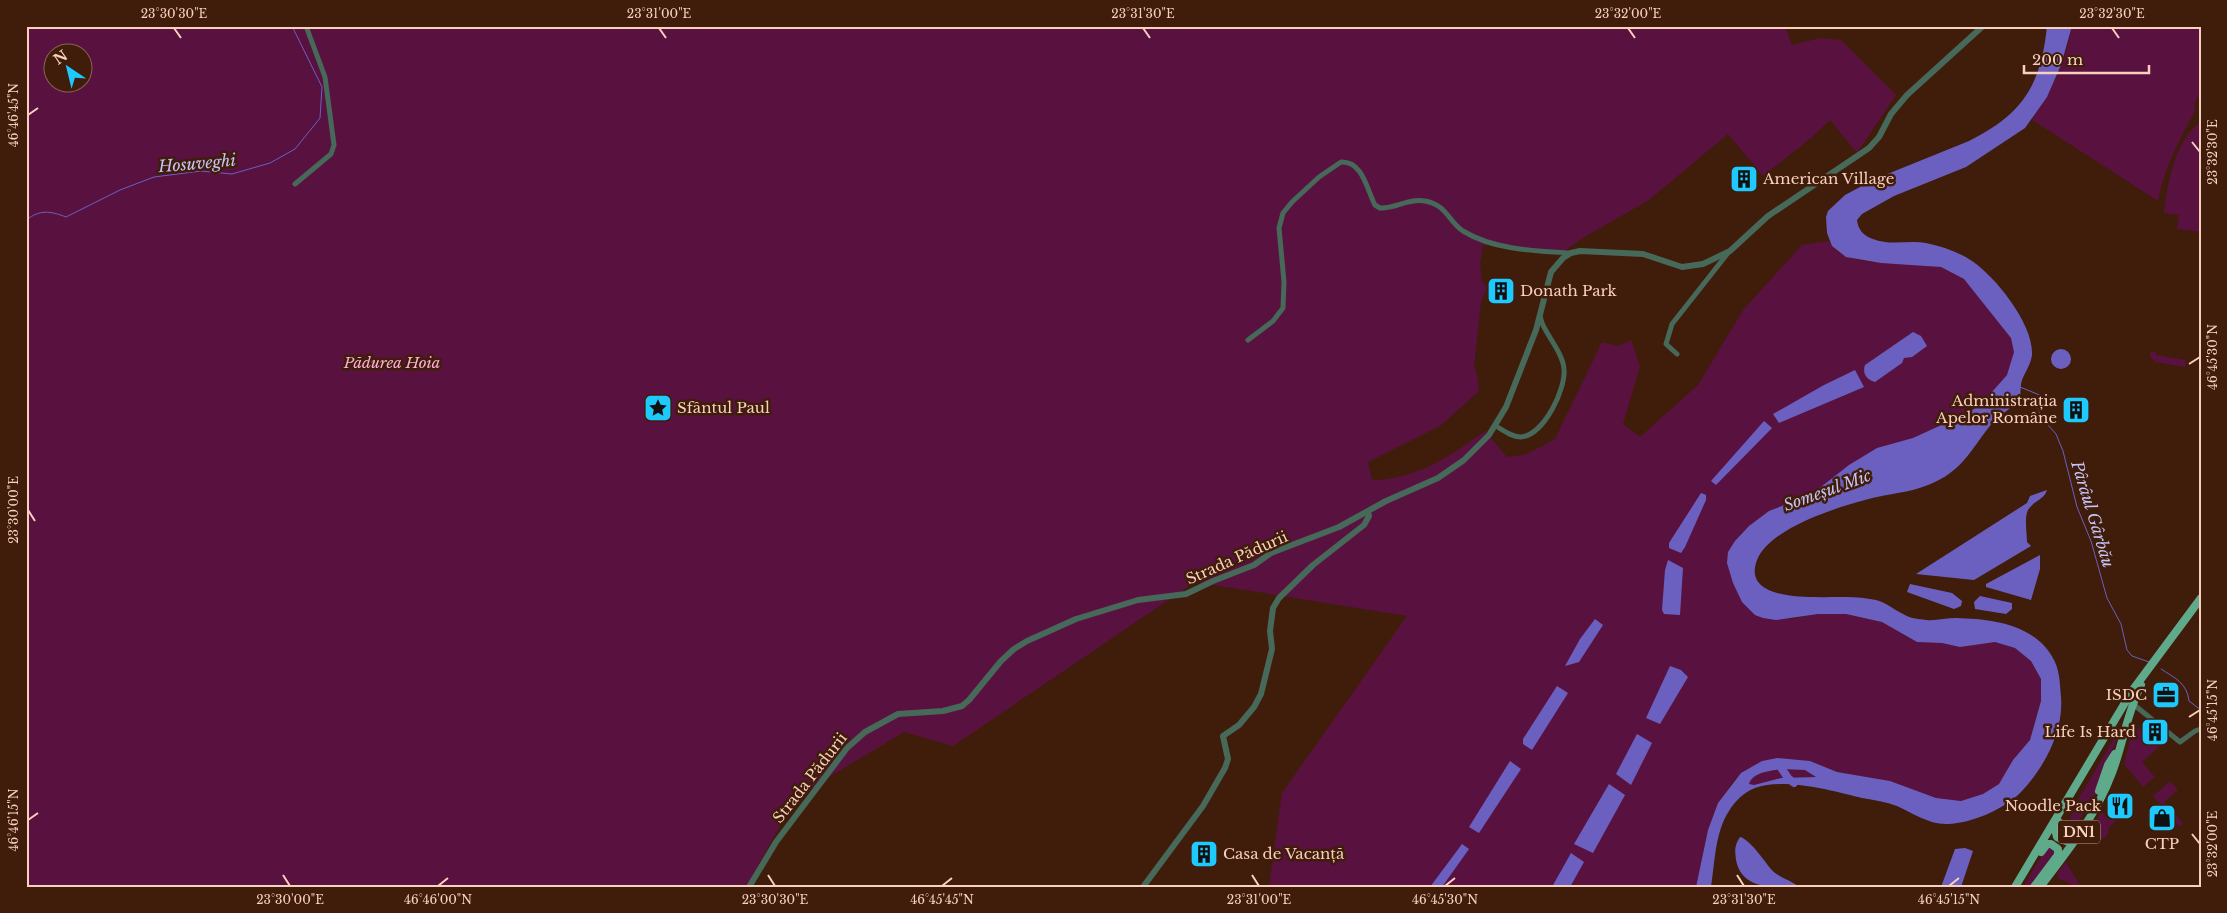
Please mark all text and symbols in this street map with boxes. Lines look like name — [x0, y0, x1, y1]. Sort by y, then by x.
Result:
text: 23°30'30"E — [141, 6, 208, 21]
text: 23°31'00"E — [627, 6, 692, 21]
text: 23°31'30"E — [1111, 6, 1175, 21]
text: 23°32'00"E — [1595, 6, 1662, 21]
text: 23°32'30"E — [2079, 6, 2145, 21]
north arrow — [42, 42, 92, 92]
scale bar — [2024, 42, 2150, 74]
text: N — [50, 46, 71, 69]
text: 200 m — [2032, 50, 2083, 69]
text: 46°46'45"N — [6, 83, 21, 147]
text: 23°32'30"E — [2205, 119, 2220, 185]
water label: Hosuveghi — [156, 150, 237, 176]
building icon: American Village — [1729, 164, 1759, 194]
place label: American Village — [1762, 169, 1894, 188]
building icon: Donath Park — [1486, 276, 1516, 306]
place label: Donath Park — [1520, 281, 1618, 300]
text: 46°45'30"N — [2205, 324, 2220, 390]
park label: Pădurea Hoia — [343, 353, 440, 372]
place label: Administrația Apelor Române — [1935, 391, 2058, 427]
place icon: Sfântul Paul — [643, 393, 673, 423]
building icon: Administrația Apelor Române — [2061, 395, 2091, 425]
place label: Sfântul Paul — [677, 398, 770, 417]
water label: Pârâul Gârbău — [2067, 457, 2119, 570]
water label: Someșul Mic — [1780, 465, 1874, 516]
text: 23°30'00"E — [6, 476, 21, 544]
street label: Strada Pădurii — [1183, 527, 1291, 588]
text: 46°45'15"N — [2205, 679, 2220, 741]
office icon: ISDC — [2151, 680, 2181, 710]
place label: ISDC — [2106, 685, 2147, 704]
building icon: Life Is Hard — [2140, 717, 2170, 747]
place label: Life Is Hard — [2044, 722, 2136, 741]
street label: Strada Pădurii — [768, 729, 851, 827]
text: 46°46'15"N — [6, 788, 21, 852]
restaurant icon: Noodle Pack — [2105, 791, 2135, 821]
place label: Noodle Pack — [2005, 796, 2102, 815]
shop icon: CTP — [2147, 803, 2177, 833]
text: 23°32'00"E — [2205, 810, 2220, 877]
road number: DN1 — [2058, 820, 2100, 844]
place label: CTP — [2145, 834, 2179, 853]
building icon: Casa de Vacanță — [1189, 839, 1219, 869]
place label: Casa de Vacanță — [1223, 844, 1345, 863]
text: 23°30'00"E — [256, 892, 324, 907]
text: 46°46'00"N — [404, 892, 472, 907]
text: 23°30'30"E — [742, 892, 809, 907]
text: 46°45'45"N — [910, 892, 974, 907]
text: 23°31'00"E — [1227, 892, 1292, 907]
text: 46°45'30"N — [1412, 892, 1478, 907]
text: 23°31'30"E — [1712, 892, 1776, 907]
text: 46°45'15"N — [1918, 892, 1980, 907]

